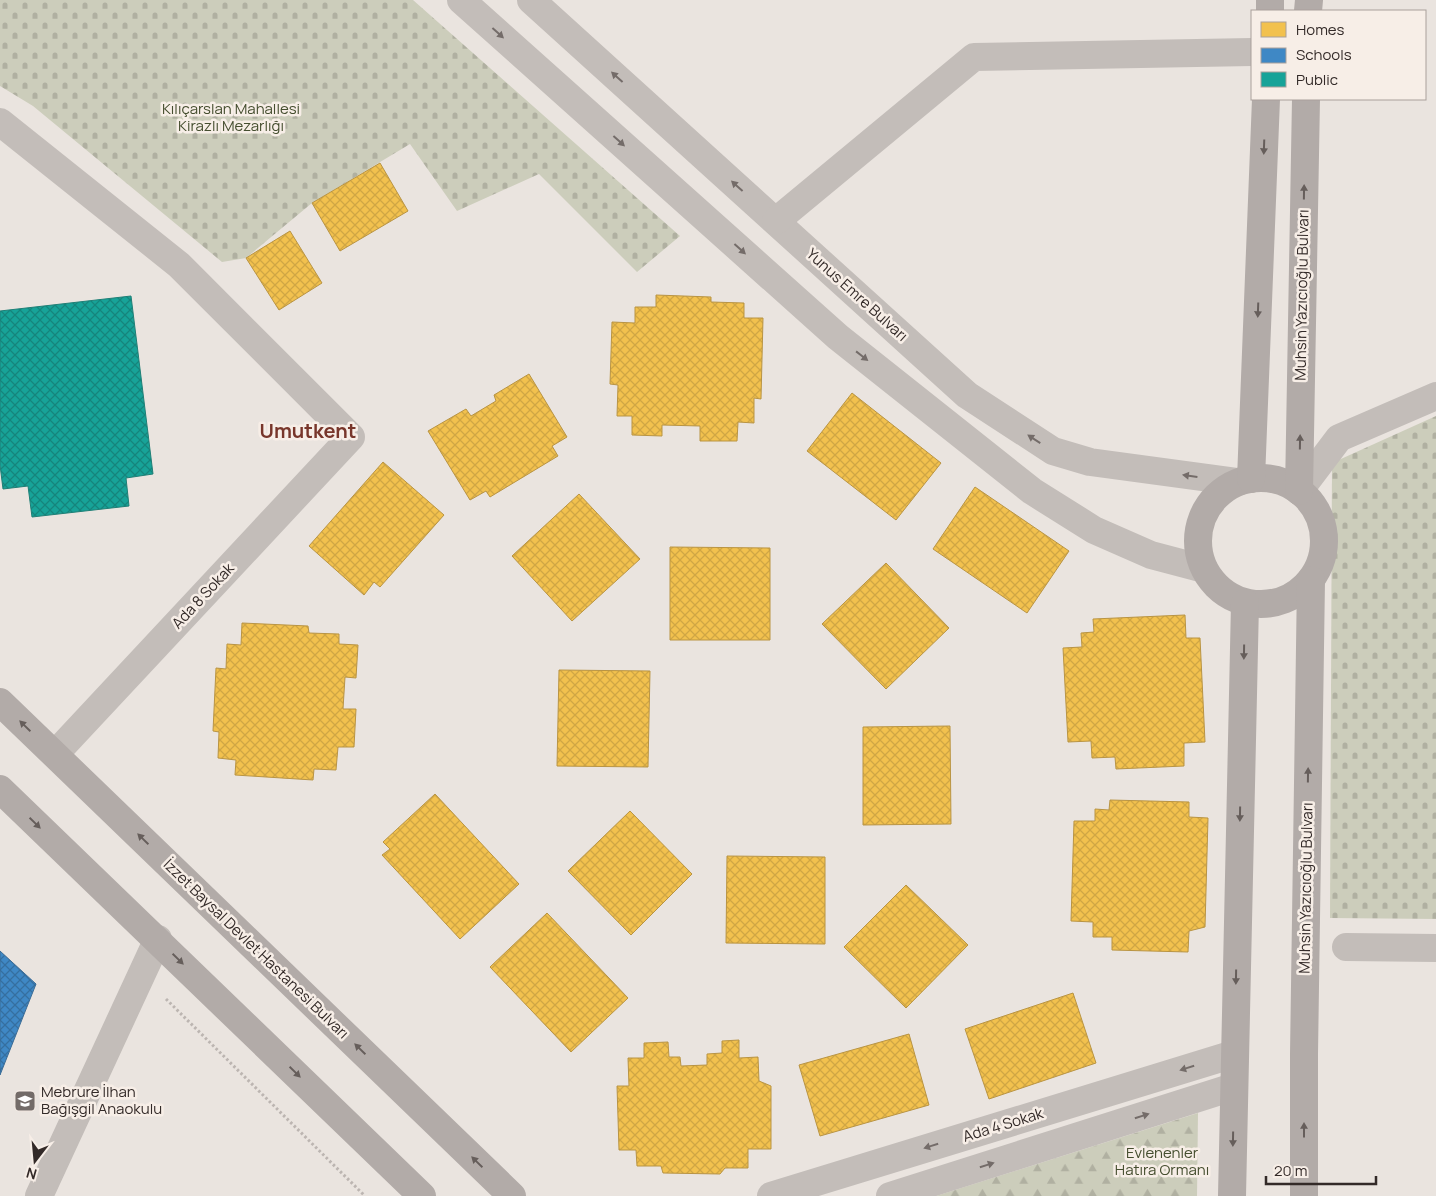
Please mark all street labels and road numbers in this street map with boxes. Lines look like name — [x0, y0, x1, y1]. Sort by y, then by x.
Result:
street label: Muhsin Yazıcıoğlu Bulvarı — [1290, 209, 1313, 381]
street label: Yunus Emre Bulvarı — [802, 243, 913, 346]
street label: Ada 8 Sokak — [167, 558, 239, 633]
street label: Muhsin Yazıcıoğlu Bulvarı — [1294, 802, 1317, 974]
street label: İzzet Baysal Devlet Hastanesi Bulvarı — [159, 854, 354, 1043]
street label: Ada 4 Sokak — [960, 1102, 1046, 1147]

